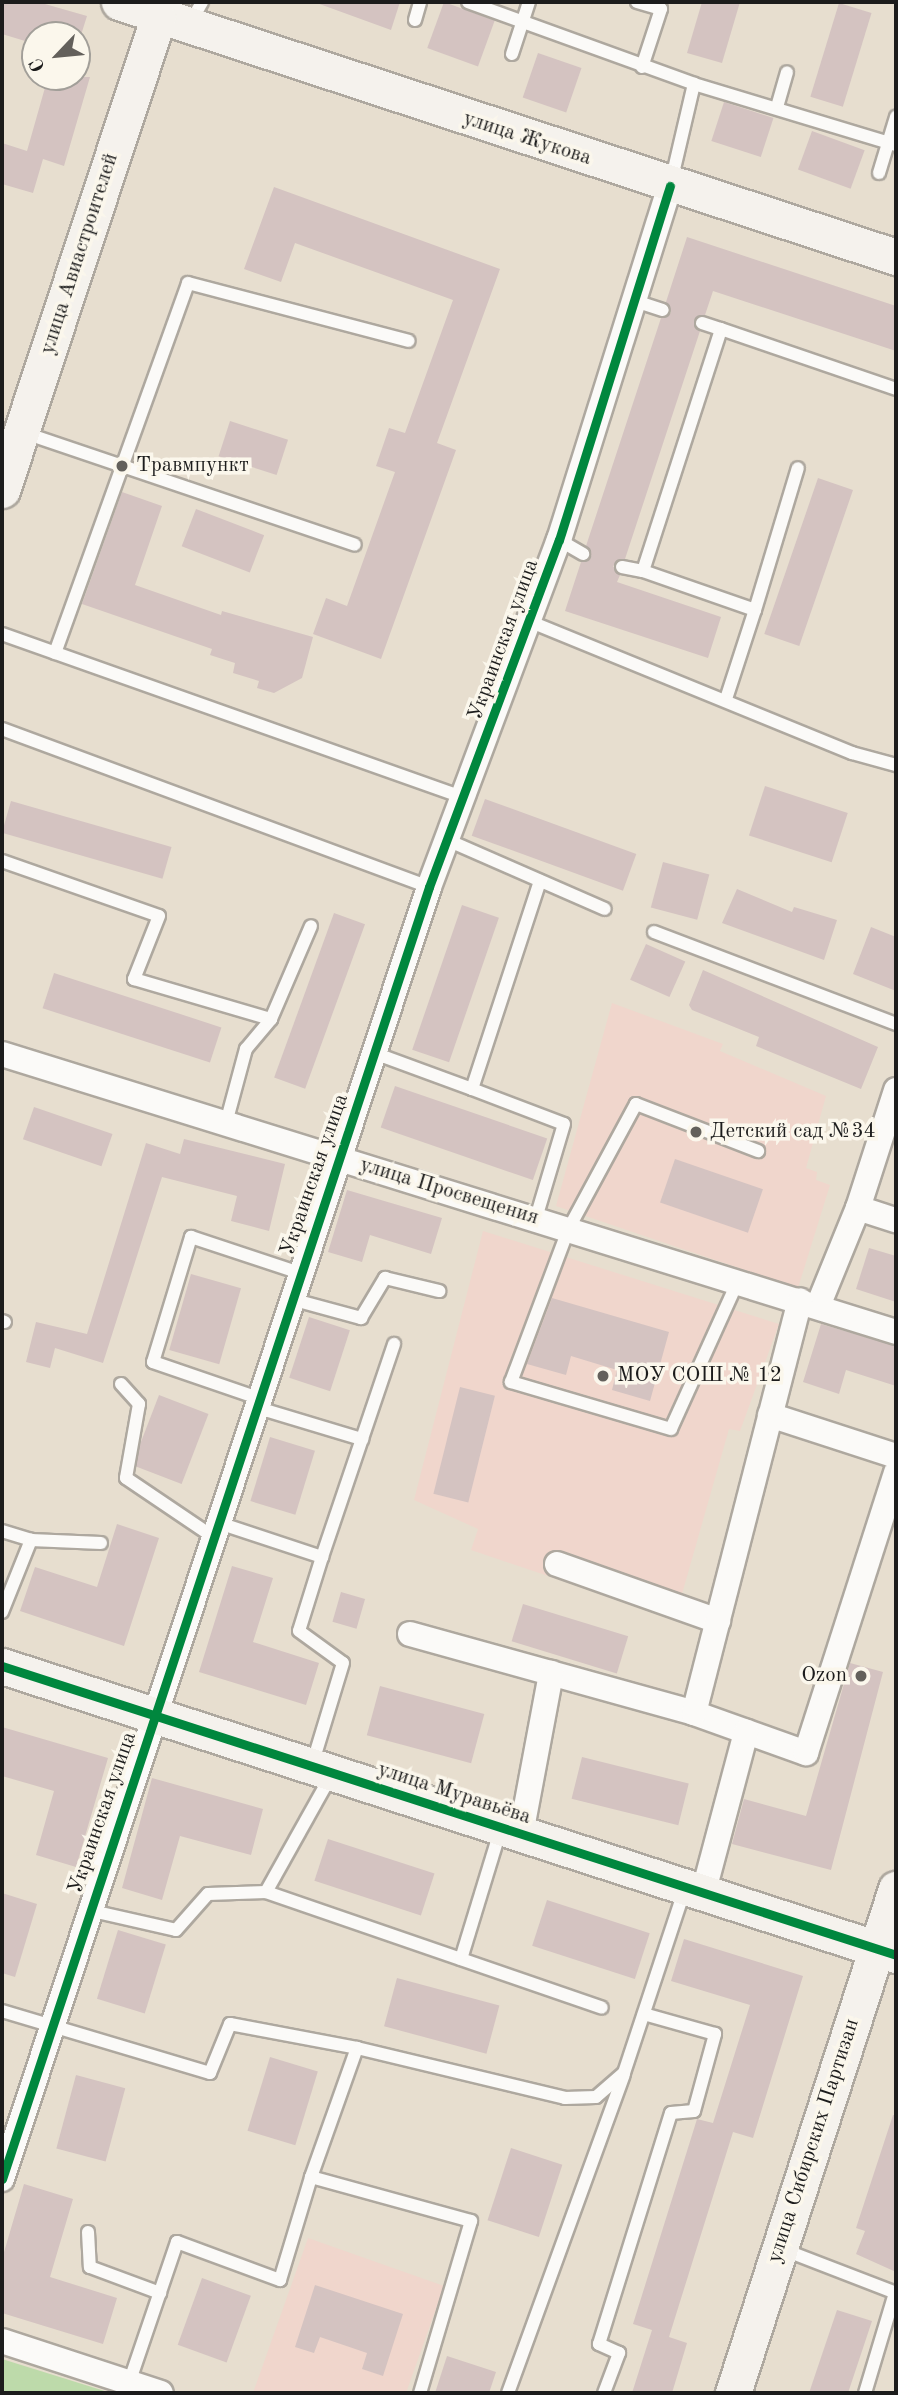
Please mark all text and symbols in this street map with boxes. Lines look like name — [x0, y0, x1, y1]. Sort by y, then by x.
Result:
north arrow — [21, 21, 91, 91]
text: С — [27, 55, 50, 74]
street label: улица Жукова — [460, 106, 594, 172]
street label: улица Авиастроителей — [36, 150, 124, 358]
place label: Травмпункт — [136, 453, 249, 479]
marker: Травмпункт — [114, 458, 130, 474]
street label: Украинская улица — [463, 556, 545, 724]
street label: Украинская улица — [275, 1091, 355, 1259]
place label: Детский сад №34 — [710, 1119, 876, 1145]
marker: Детский сад №34 — [688, 1124, 704, 1140]
street label: улица Просвещения — [357, 1153, 541, 1231]
place label: МОУ СОШ № 12 — [617, 1363, 782, 1389]
marker: МОУ СОШ № 12 — [595, 1368, 611, 1384]
place label: Ozon — [801, 1663, 847, 1689]
marker: Ozon — [853, 1668, 869, 1684]
street label: Украинская улица — [63, 1729, 143, 1897]
street label: улица Муравьёва — [374, 1757, 534, 1831]
street label: улица Сибирских Партизан — [763, 2016, 865, 2266]

